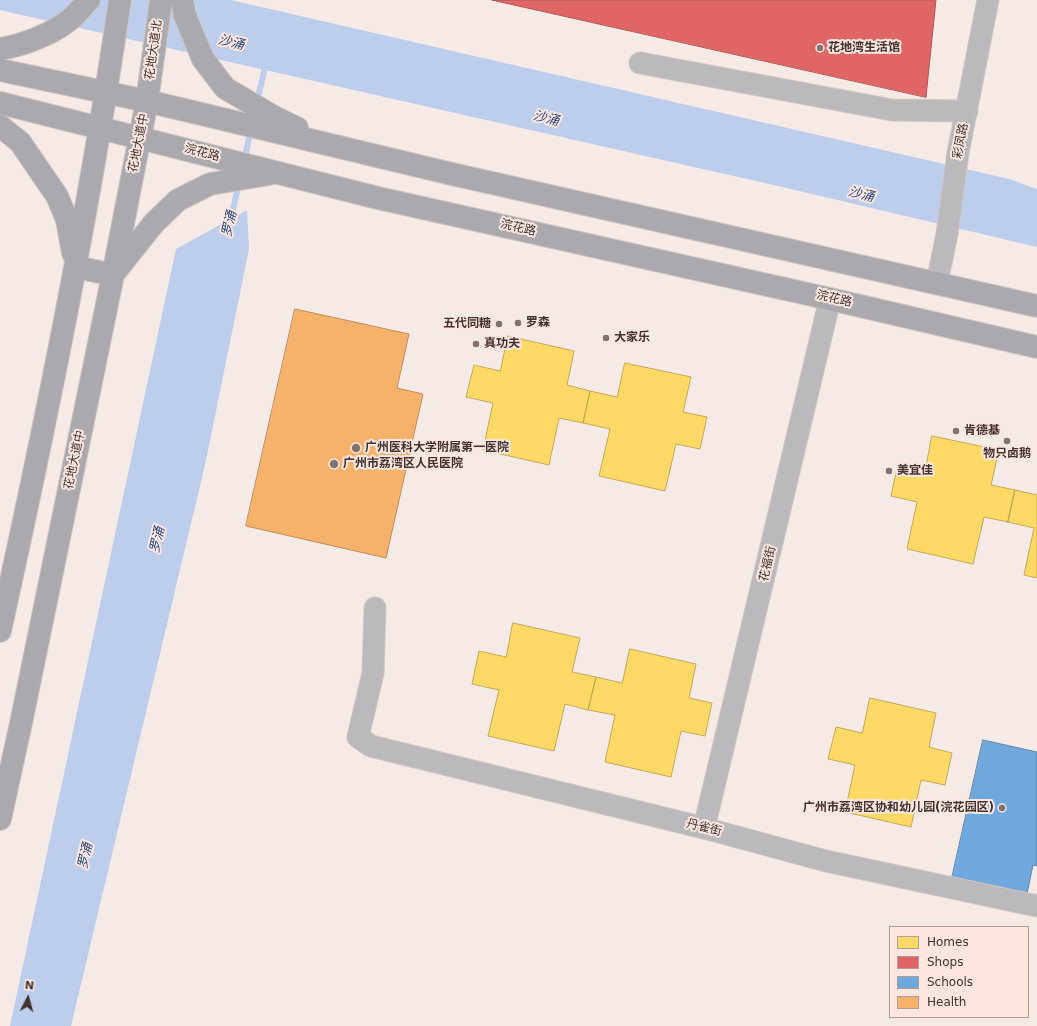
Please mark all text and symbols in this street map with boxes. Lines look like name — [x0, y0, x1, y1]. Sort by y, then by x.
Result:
street label: 花地大道北 — [143, 19, 165, 81]
water label: 沙涌 — [216, 32, 246, 54]
place label: 花地湾生活馆 — [828, 41, 900, 55]
marker: 花地湾生活馆 — [815, 43, 825, 53]
water label: 沙涌 — [531, 108, 561, 130]
street label: 花地大道中 — [126, 112, 152, 174]
street label: 彩凤路 — [950, 122, 972, 160]
street label: 浣花路 — [183, 141, 221, 165]
water label: 沙涌 — [846, 184, 876, 206]
water label: 罗涌 — [219, 210, 241, 238]
street label: 浣花路 — [499, 217, 537, 239]
street label: 浣花路 — [815, 288, 853, 310]
place label: 罗森 — [526, 316, 550, 330]
place label: 五代同糖 — [443, 317, 491, 331]
marker: 罗森 — [513, 318, 523, 328]
marker: 五代同糖 — [494, 319, 504, 329]
place label: 大家乐 — [614, 331, 650, 345]
marker: 大家乐 — [601, 333, 611, 343]
place label: 真功夫 — [484, 337, 520, 351]
marker: 真功夫 — [471, 339, 481, 349]
place label: 肯德基 — [964, 424, 1000, 438]
marker: 肯德基 — [951, 426, 961, 436]
street label: 花地大道中 — [62, 429, 88, 491]
marker: 物只卤鹅 — [1002, 436, 1012, 446]
place label: 广州医科大学附属第一医院 — [365, 441, 509, 455]
marker: 广州医科大学附属第一医院 — [350, 442, 362, 454]
place label: 物只卤鹅 — [983, 447, 1031, 461]
place label: 广州市荔湾区人民医院 — [343, 457, 463, 471]
marker: 广州市荔湾区人民医院 — [328, 458, 340, 470]
place label: 美宜佳 — [897, 464, 933, 478]
marker: 美宜佳 — [884, 466, 894, 476]
water label: 罗涌 — [147, 526, 169, 554]
street label: 花福街 — [757, 545, 779, 583]
place label: 广州市荔湾区协和幼儿园(浣花园区) — [803, 801, 994, 815]
marker: 广州市荔湾区协和幼儿园(浣花园区) — [997, 803, 1007, 813]
street label: 丹雀街 — [685, 817, 723, 839]
water label: 罗涌 — [75, 842, 97, 870]
legend — [889, 926, 1029, 1018]
text: Homes — [927, 935, 969, 949]
text: Shops — [927, 955, 963, 969]
text: Schools — [927, 975, 973, 989]
north arrow — [8, 978, 48, 1018]
text: N — [24, 979, 35, 993]
text: Health — [927, 995, 966, 1009]

